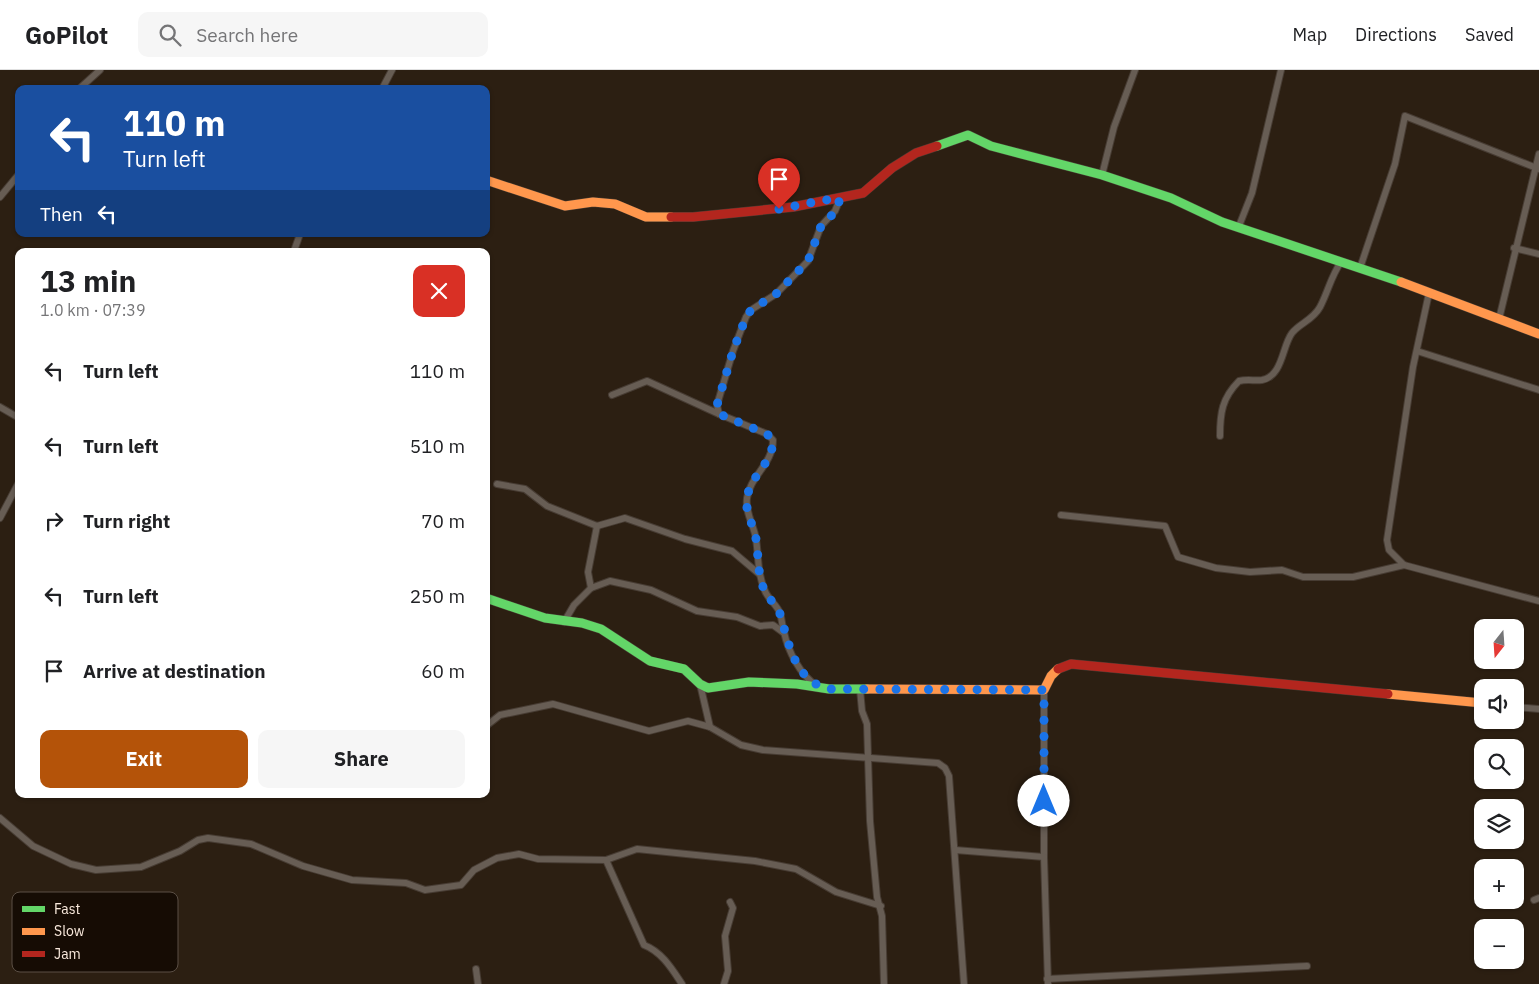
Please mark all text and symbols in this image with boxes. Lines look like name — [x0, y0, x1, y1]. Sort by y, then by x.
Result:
search box — [138, 12, 488, 57]
text: GoPilot — [25, 19, 108, 51]
icon: search — [156, 21, 184, 49]
text: Search here — [196, 23, 298, 47]
text: Map — [1292, 23, 1327, 46]
text: Directions — [1355, 23, 1437, 46]
text: Saved — [1465, 23, 1514, 46]
text: 110 m — [123, 100, 226, 146]
icon: left — [40, 105, 105, 170]
text: Turn left — [123, 144, 206, 173]
pin — [758, 158, 800, 209]
icon: arrive — [765, 165, 793, 193]
icon: left — [93, 200, 121, 228]
text: Then — [40, 202, 83, 226]
text: 13 min — [40, 261, 136, 300]
button: close — [413, 265, 465, 317]
text: 1.0 km · 07:39 — [40, 300, 146, 320]
icon: left — [40, 357, 68, 385]
text: Turn left — [83, 359, 159, 383]
text: 110 m — [410, 359, 465, 383]
icon: left — [40, 432, 68, 460]
text: Turn left — [83, 434, 159, 458]
text: 510 m — [410, 434, 465, 458]
icon: right — [40, 507, 68, 535]
text: Turn right — [83, 509, 170, 533]
text: 70 m — [421, 509, 465, 533]
icon: left — [40, 582, 68, 610]
text: Turn left — [83, 584, 159, 608]
text: 250 m — [410, 584, 465, 608]
north arrow — [1474, 619, 1524, 669]
map controls — [1474, 619, 1524, 969]
icon: arrive — [40, 657, 68, 685]
text: Arrive at destination — [83, 659, 266, 683]
text: 60 m — [421, 659, 465, 683]
button: sound — [1474, 679, 1524, 729]
button: Exit — [40, 730, 248, 788]
button: Share — [258, 730, 465, 788]
button: search — [1474, 739, 1524, 789]
position arrow — [1017, 774, 1069, 826]
button: layers — [1474, 799, 1524, 849]
button: + — [1474, 859, 1524, 909]
legend — [12, 892, 178, 972]
text: Fast — [54, 900, 80, 918]
button: − — [1474, 919, 1524, 969]
text: Slow — [54, 922, 85, 940]
text: Jam — [54, 945, 81, 963]

